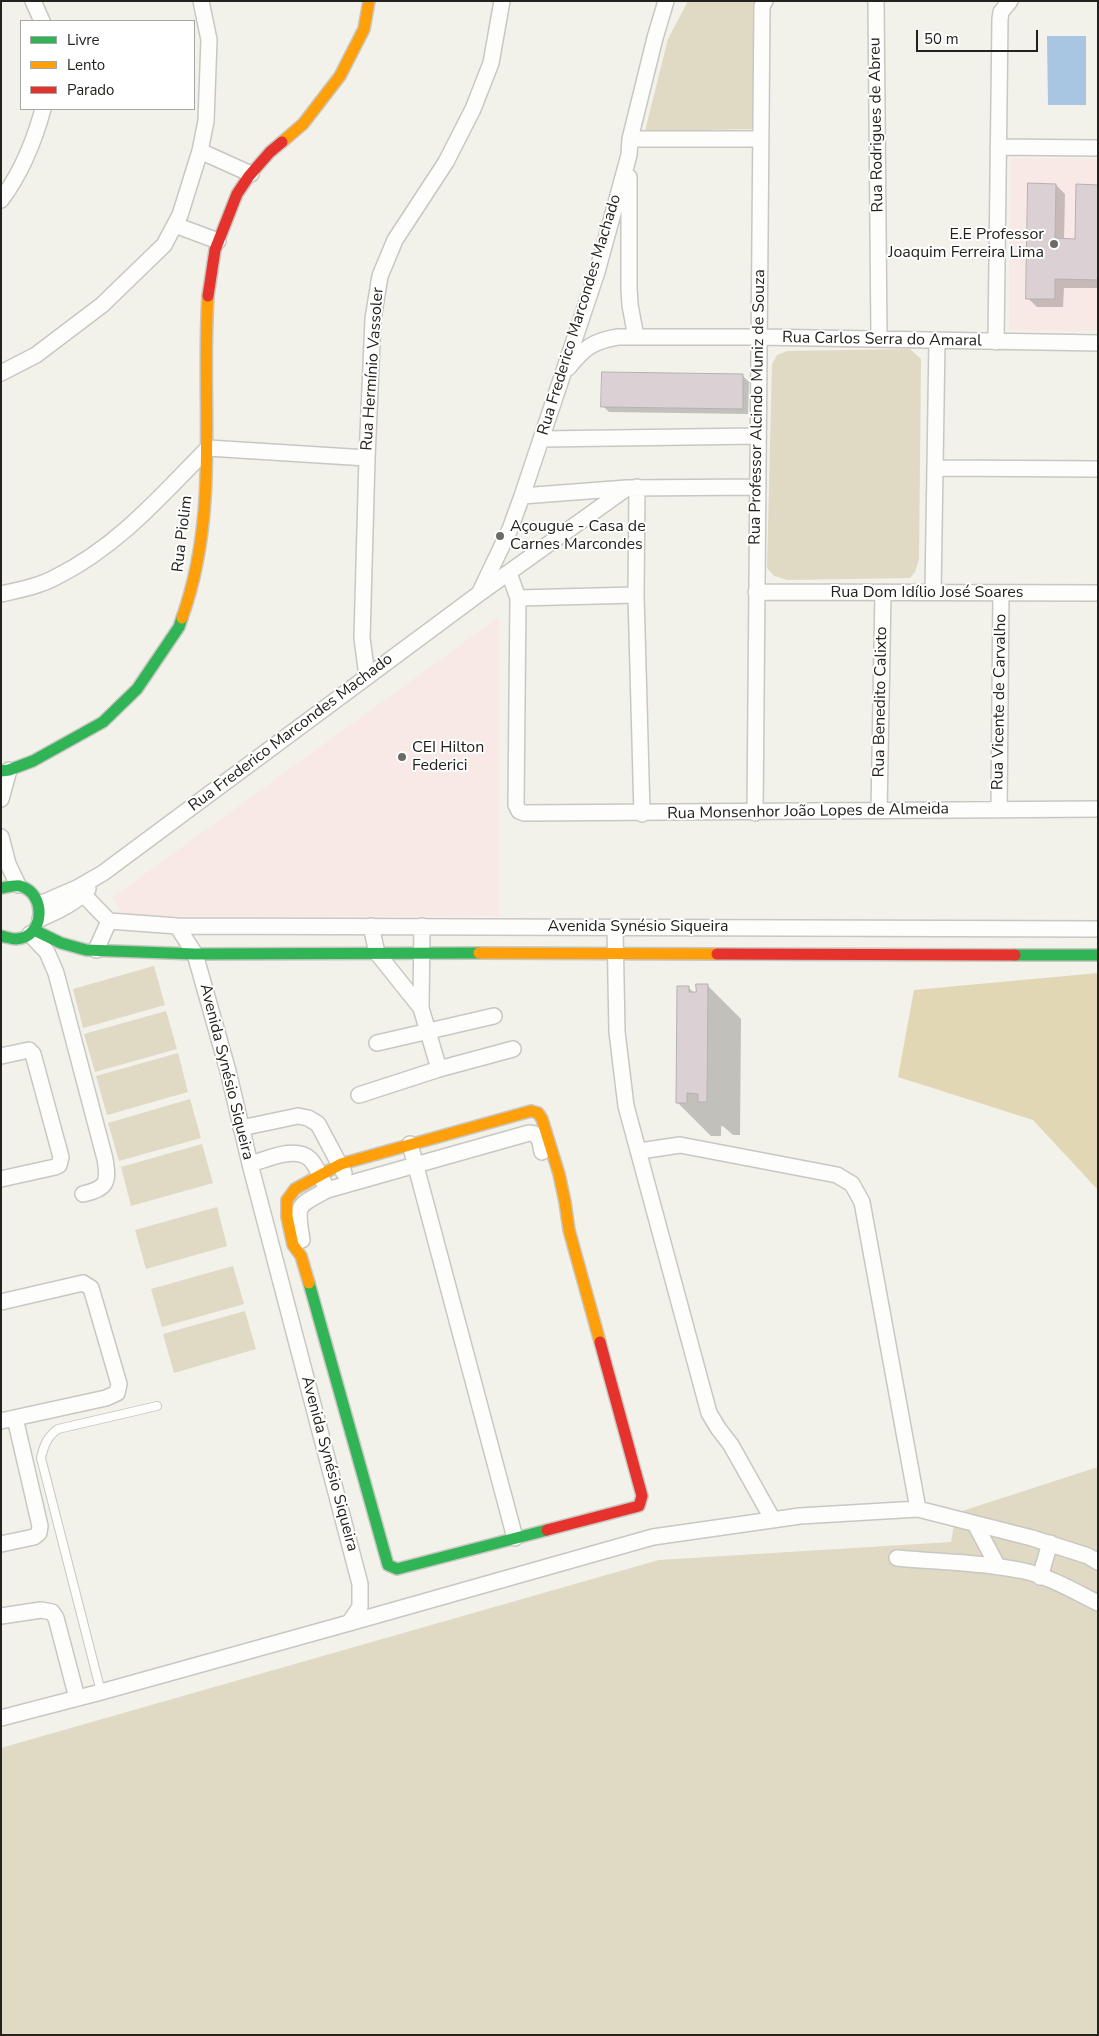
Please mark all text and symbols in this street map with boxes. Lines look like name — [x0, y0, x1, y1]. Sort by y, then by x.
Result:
legend — [20, 20, 195, 110]
scale bar — [919, 20, 1042, 52]
text: 50 m — [924, 29, 959, 49]
text: Livre — [67, 30, 100, 50]
street label: Rua Rodrigues de Abreu — [866, 37, 888, 213]
text: Lento — [67, 55, 105, 75]
text: Parado — [67, 80, 114, 100]
street label: Rua Frederico Marcondes Machado — [534, 192, 626, 438]
place label: E.E Professor Joaquim Ferreira Lima — [888, 225, 1044, 263]
marker: E.E Professor Joaquim Ferreira Lima — [1048, 238, 1060, 250]
street label: Rua Professor Alcindo Muniz de Souza — [746, 269, 770, 545]
street label: Rua Hermínio Vassoler — [358, 287, 388, 451]
street label: Rua Carlos Serra do Amaral — [782, 329, 982, 351]
street label: Rua Piolim — [169, 495, 197, 573]
place label: Açougue - Casa de Carnes Marcondes — [510, 517, 646, 555]
marker: Açougue - Casa de Carnes Marcondes — [494, 530, 506, 542]
street label: Rua Dom Idílio José Soares — [830, 583, 1024, 603]
street label: Rua Vicente de Carvalho — [989, 614, 1011, 790]
street label: Rua Benedito Calixto — [870, 626, 892, 778]
street label: Rua Frederico Marcondes Machado — [185, 650, 397, 816]
place label: CEI Hilton Federici — [412, 738, 484, 776]
marker: CEI Hilton Federici — [396, 751, 408, 763]
street label: Rua Monsenhor João Lopes de Almeida — [667, 800, 949, 824]
street label: Avenida Synésio Siqueira — [548, 917, 728, 937]
street label: Avenida Synésio Siqueira — [195, 982, 257, 1162]
street label: Avenida Synésio Siqueira — [296, 1374, 362, 1554]

